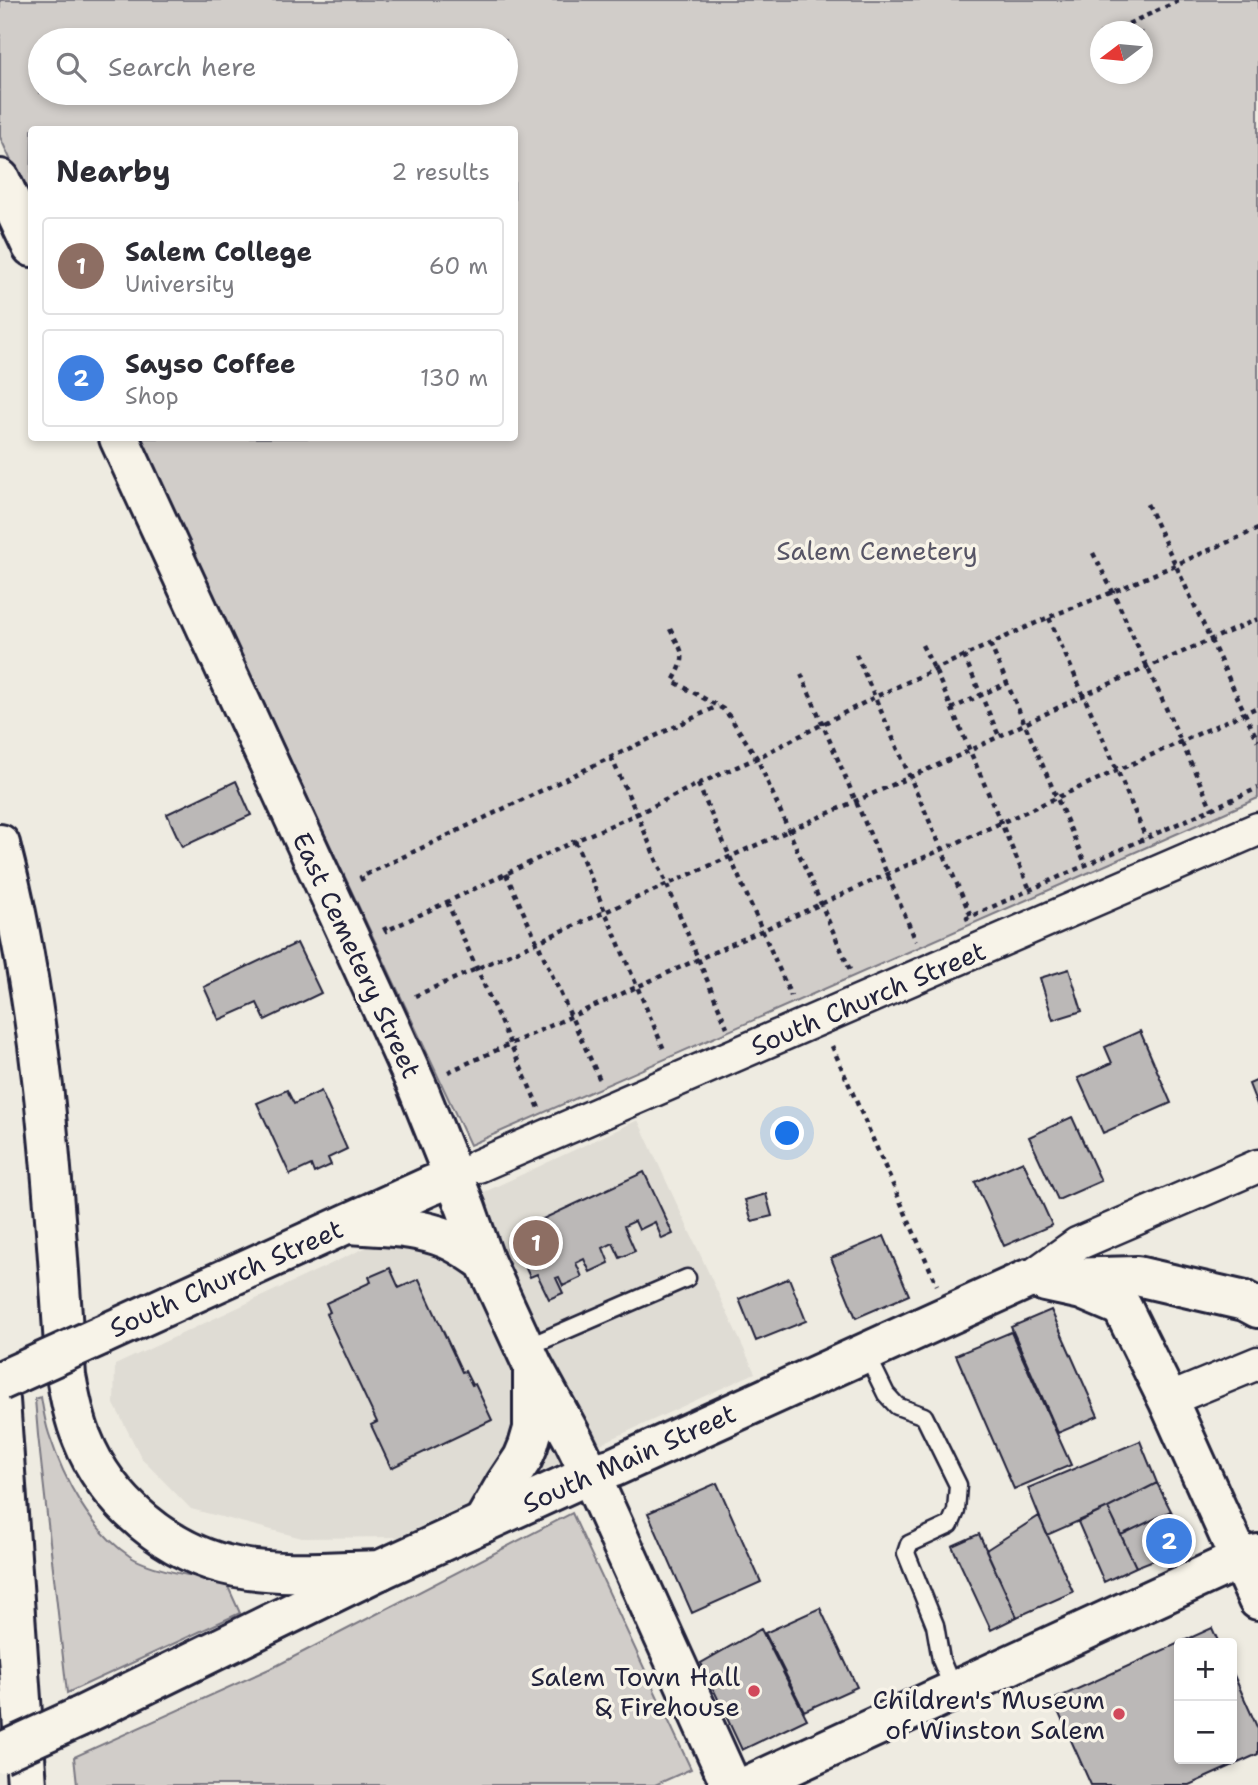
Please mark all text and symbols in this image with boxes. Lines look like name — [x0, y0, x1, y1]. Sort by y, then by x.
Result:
north arrow — [1090, 21, 1153, 84]
search box — [28, 28, 518, 105]
icon: search — [52, 48, 90, 86]
text: Search here — [108, 49, 257, 84]
text: Nearby — [56, 151, 171, 192]
text: 2 results — [391, 157, 490, 187]
text: Salem College — [125, 234, 312, 269]
text: 1 — [76, 251, 86, 281]
text: 60 m — [429, 251, 488, 281]
text: University — [125, 269, 235, 299]
text: Sayso Coffee — [125, 346, 296, 381]
text: 2 — [73, 363, 89, 393]
text: 130 m — [420, 363, 488, 393]
text: Shop — [125, 381, 179, 411]
park label: Salem Cemetery — [776, 533, 978, 568]
street label: East Cemetery Street — [285, 826, 429, 1084]
street label: South Church Street — [745, 933, 991, 1063]
your location — [770, 1116, 804, 1150]
street label: South Church Street — [104, 1211, 348, 1345]
pin: 1 — [513, 1217, 559, 1269]
street label: South Main Street — [517, 1395, 741, 1521]
pin: 2 — [1146, 1515, 1192, 1567]
map controls — [1174, 1638, 1237, 1764]
button: + — [1174, 1638, 1237, 1701]
place label: Salem Town Hall & Firehouse — [530, 1659, 740, 1724]
place label: Children's Museum of Winston Salem — [872, 1682, 1105, 1747]
marker: Salem Town Hall & Firehouse — [746, 1683, 762, 1699]
button: − — [1174, 1701, 1237, 1764]
marker: Children's Museum of Winston Salem — [1111, 1706, 1127, 1722]

